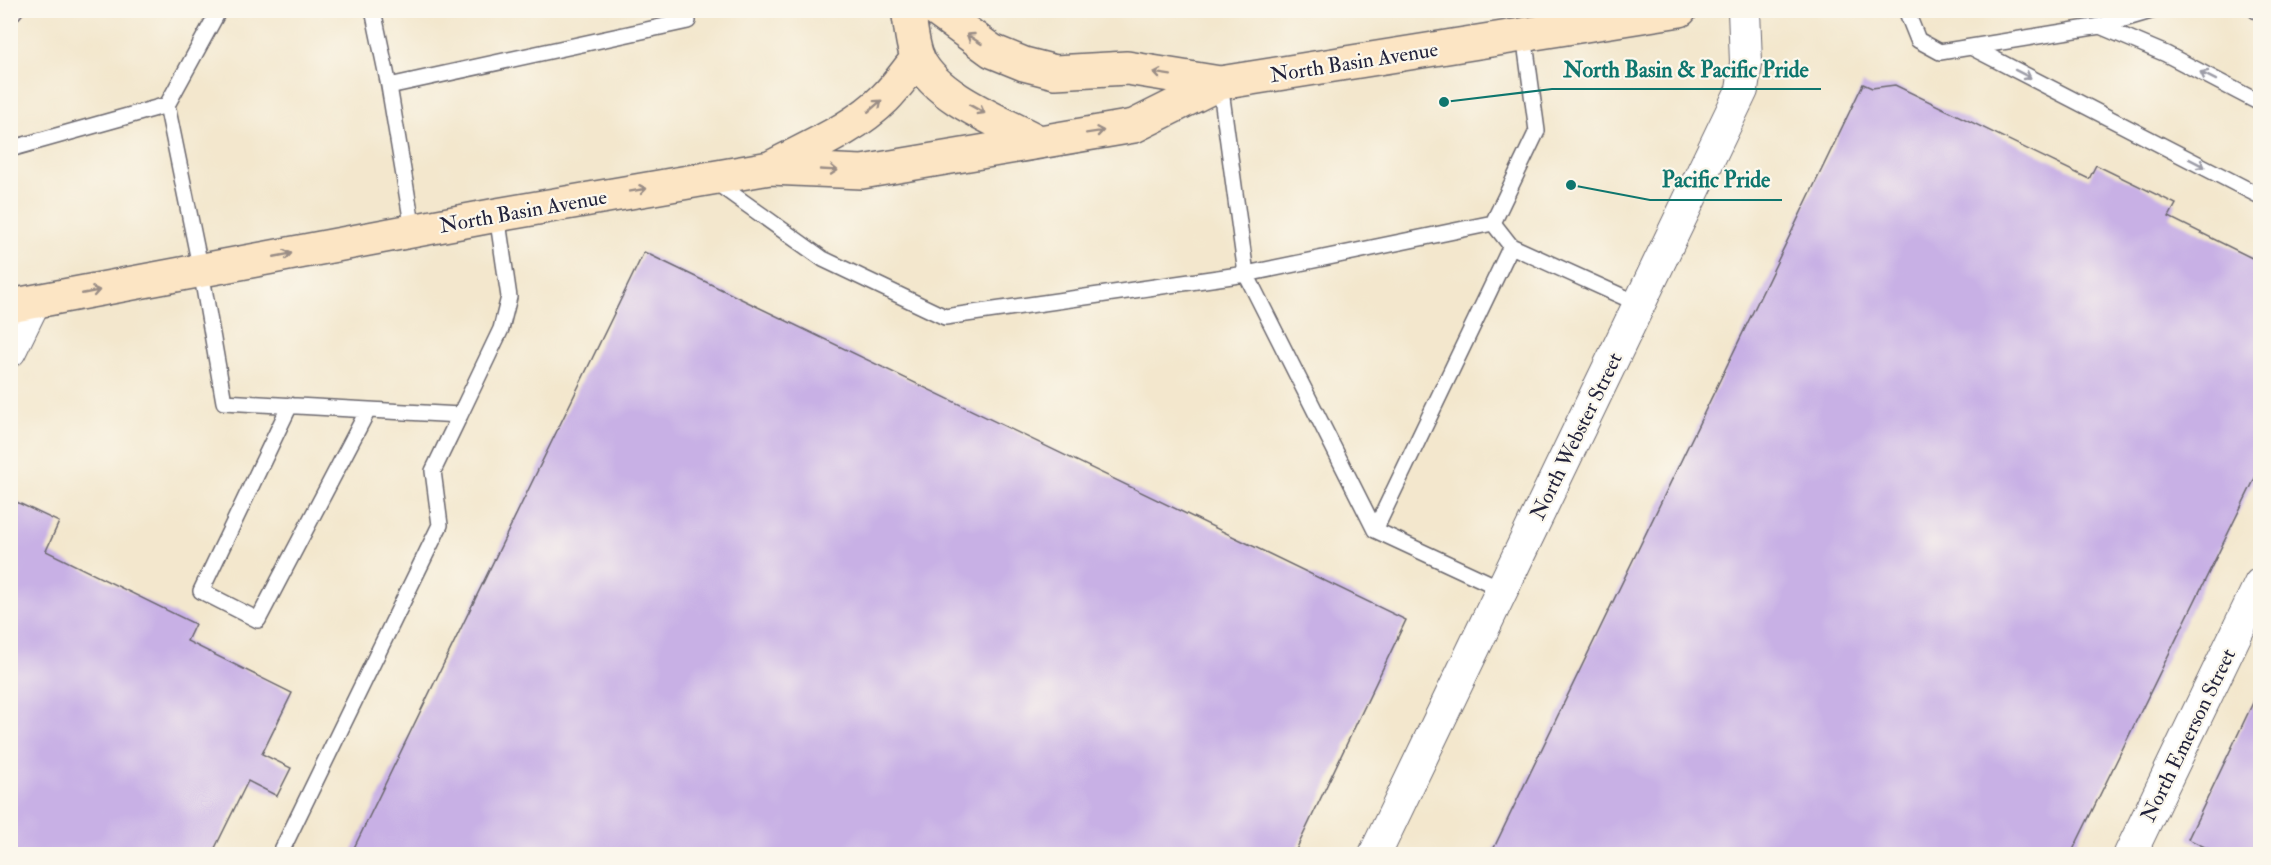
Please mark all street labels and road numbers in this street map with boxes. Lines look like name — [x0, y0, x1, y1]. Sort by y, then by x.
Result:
street label: North Basin Avenue — [1268, 36, 1440, 89]
street label: North Basin Avenue — [437, 183, 609, 240]
street label: North Webster Street — [1524, 348, 1629, 524]
street label: North Emerson Street — [2135, 644, 2242, 826]

